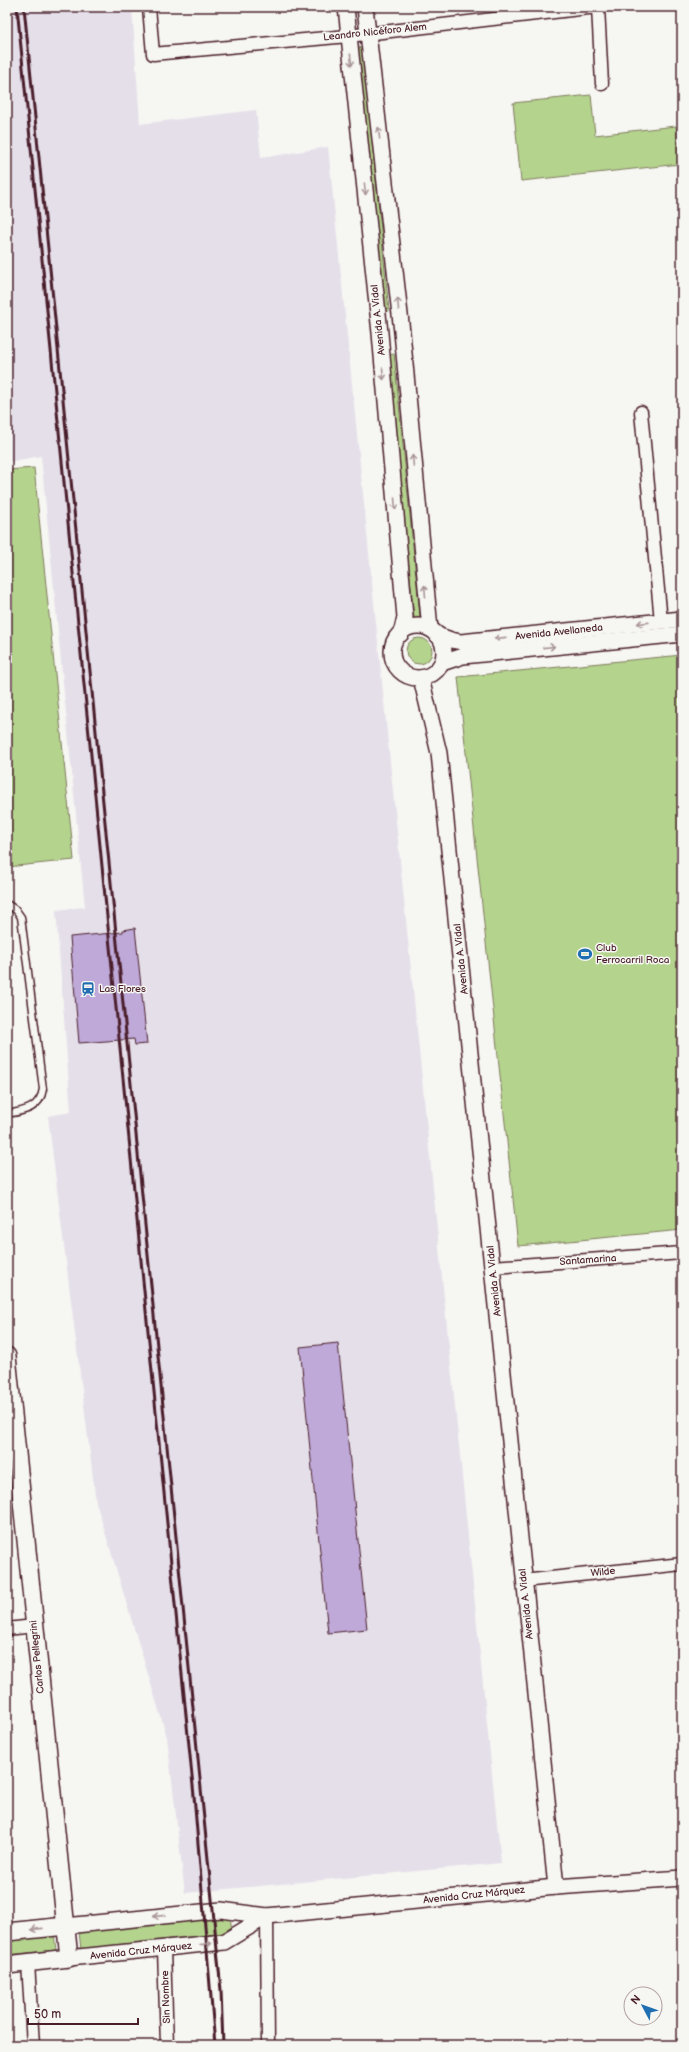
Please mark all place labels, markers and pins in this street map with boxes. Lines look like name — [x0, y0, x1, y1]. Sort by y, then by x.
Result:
place label: Club Ferrocarril Roca — [596, 942, 670, 966]
sports icon: Club Ferrocarril Roca — [577, 946, 593, 962]
station icon: Las Flores — [80, 981, 96, 997]
place label: Las Flores — [99, 983, 146, 995]

